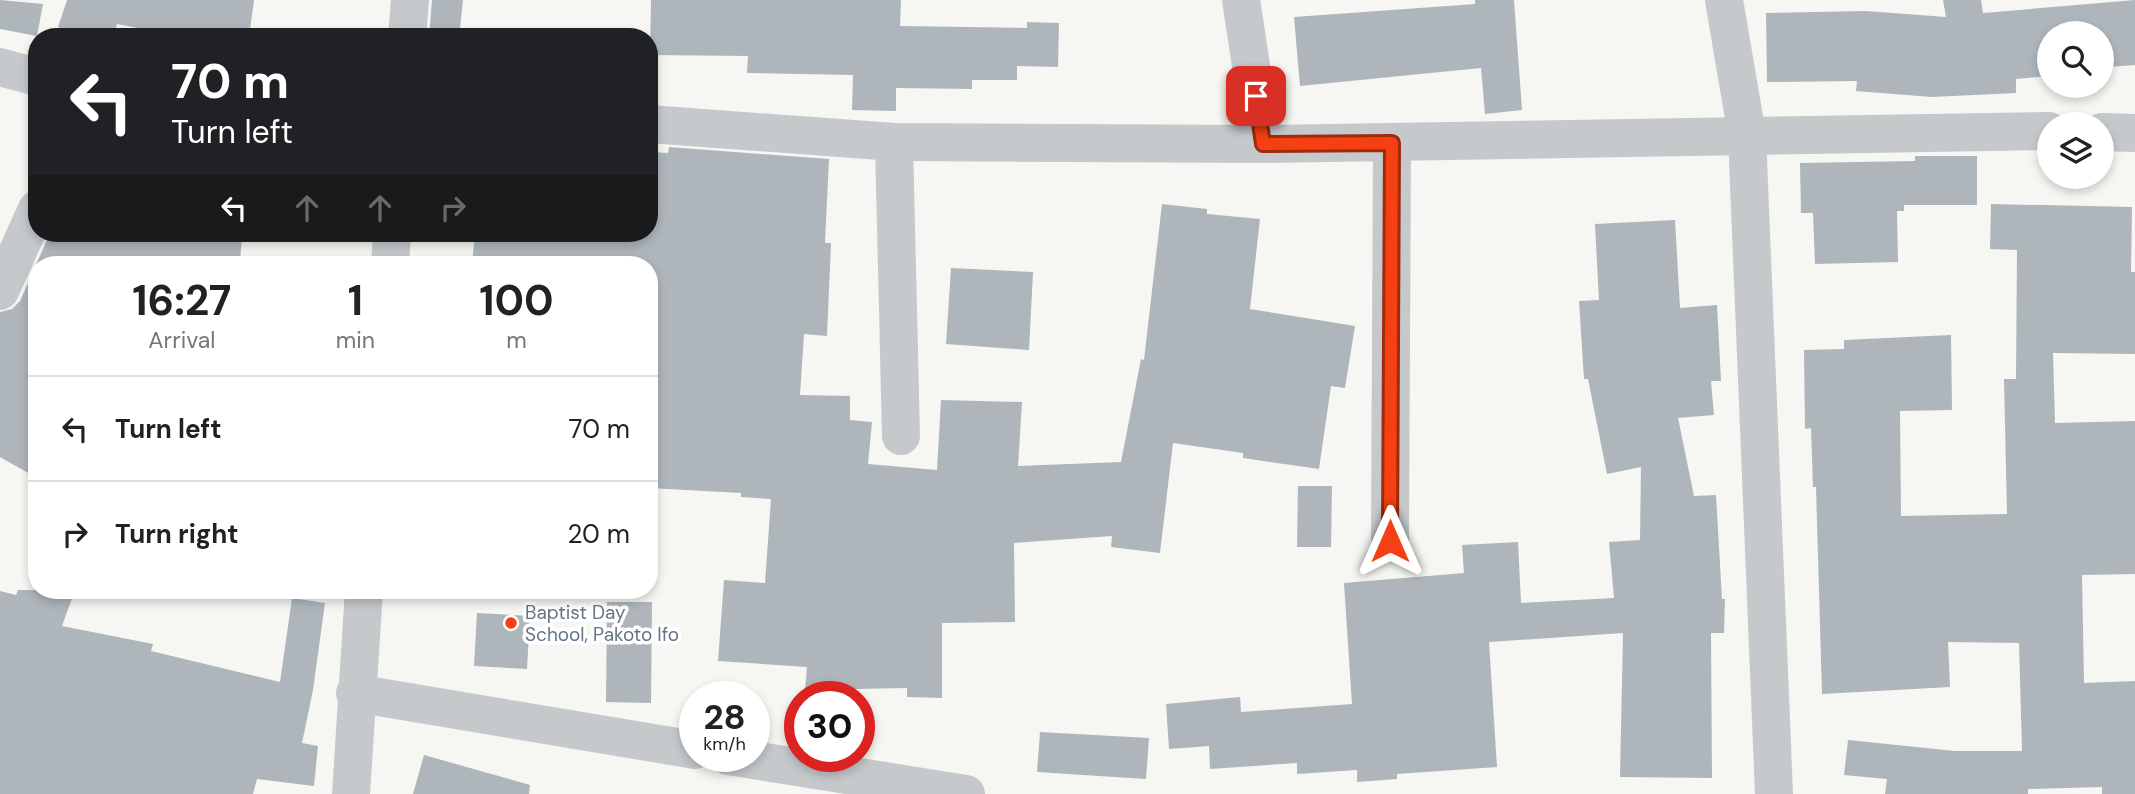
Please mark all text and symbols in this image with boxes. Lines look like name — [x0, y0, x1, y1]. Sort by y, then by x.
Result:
map controls — [2037, 21, 2114, 189]
button: search — [2037, 21, 2114, 98]
text: 70 m — [171, 49, 289, 113]
icon: left — [56, 56, 147, 147]
pin — [1226, 66, 1286, 126]
icon: arrive — [1237, 77, 1275, 115]
text: Turn left — [171, 111, 293, 153]
button: layers — [2037, 112, 2114, 189]
icon: left — [215, 189, 253, 227]
icon: ahead — [288, 189, 326, 227]
icon: ahead — [361, 189, 399, 227]
icon: right — [434, 189, 472, 227]
text: 16:27 — [132, 273, 231, 328]
text: 1 — [348, 273, 363, 328]
text: 100 — [479, 273, 554, 328]
text: Arrival — [148, 325, 215, 355]
text: min — [336, 325, 375, 355]
text: m — [506, 325, 527, 355]
icon: left — [56, 410, 94, 448]
text: Turn left — [115, 412, 222, 446]
text: 70 m — [569, 412, 630, 446]
position arrow — [1353, 504, 1427, 578]
icon: right — [56, 515, 94, 553]
text: Turn right — [115, 517, 239, 551]
text: 20 m — [567, 517, 630, 551]
place label: Baptist Day School, Pakoto Ifo — [525, 600, 679, 647]
marker: Baptist Day School, Pakoto Ifo — [503, 615, 519, 631]
speed limit sign: 30 — [784, 681, 875, 772]
text: 28 — [703, 694, 746, 740]
text: km/h — [703, 732, 746, 756]

